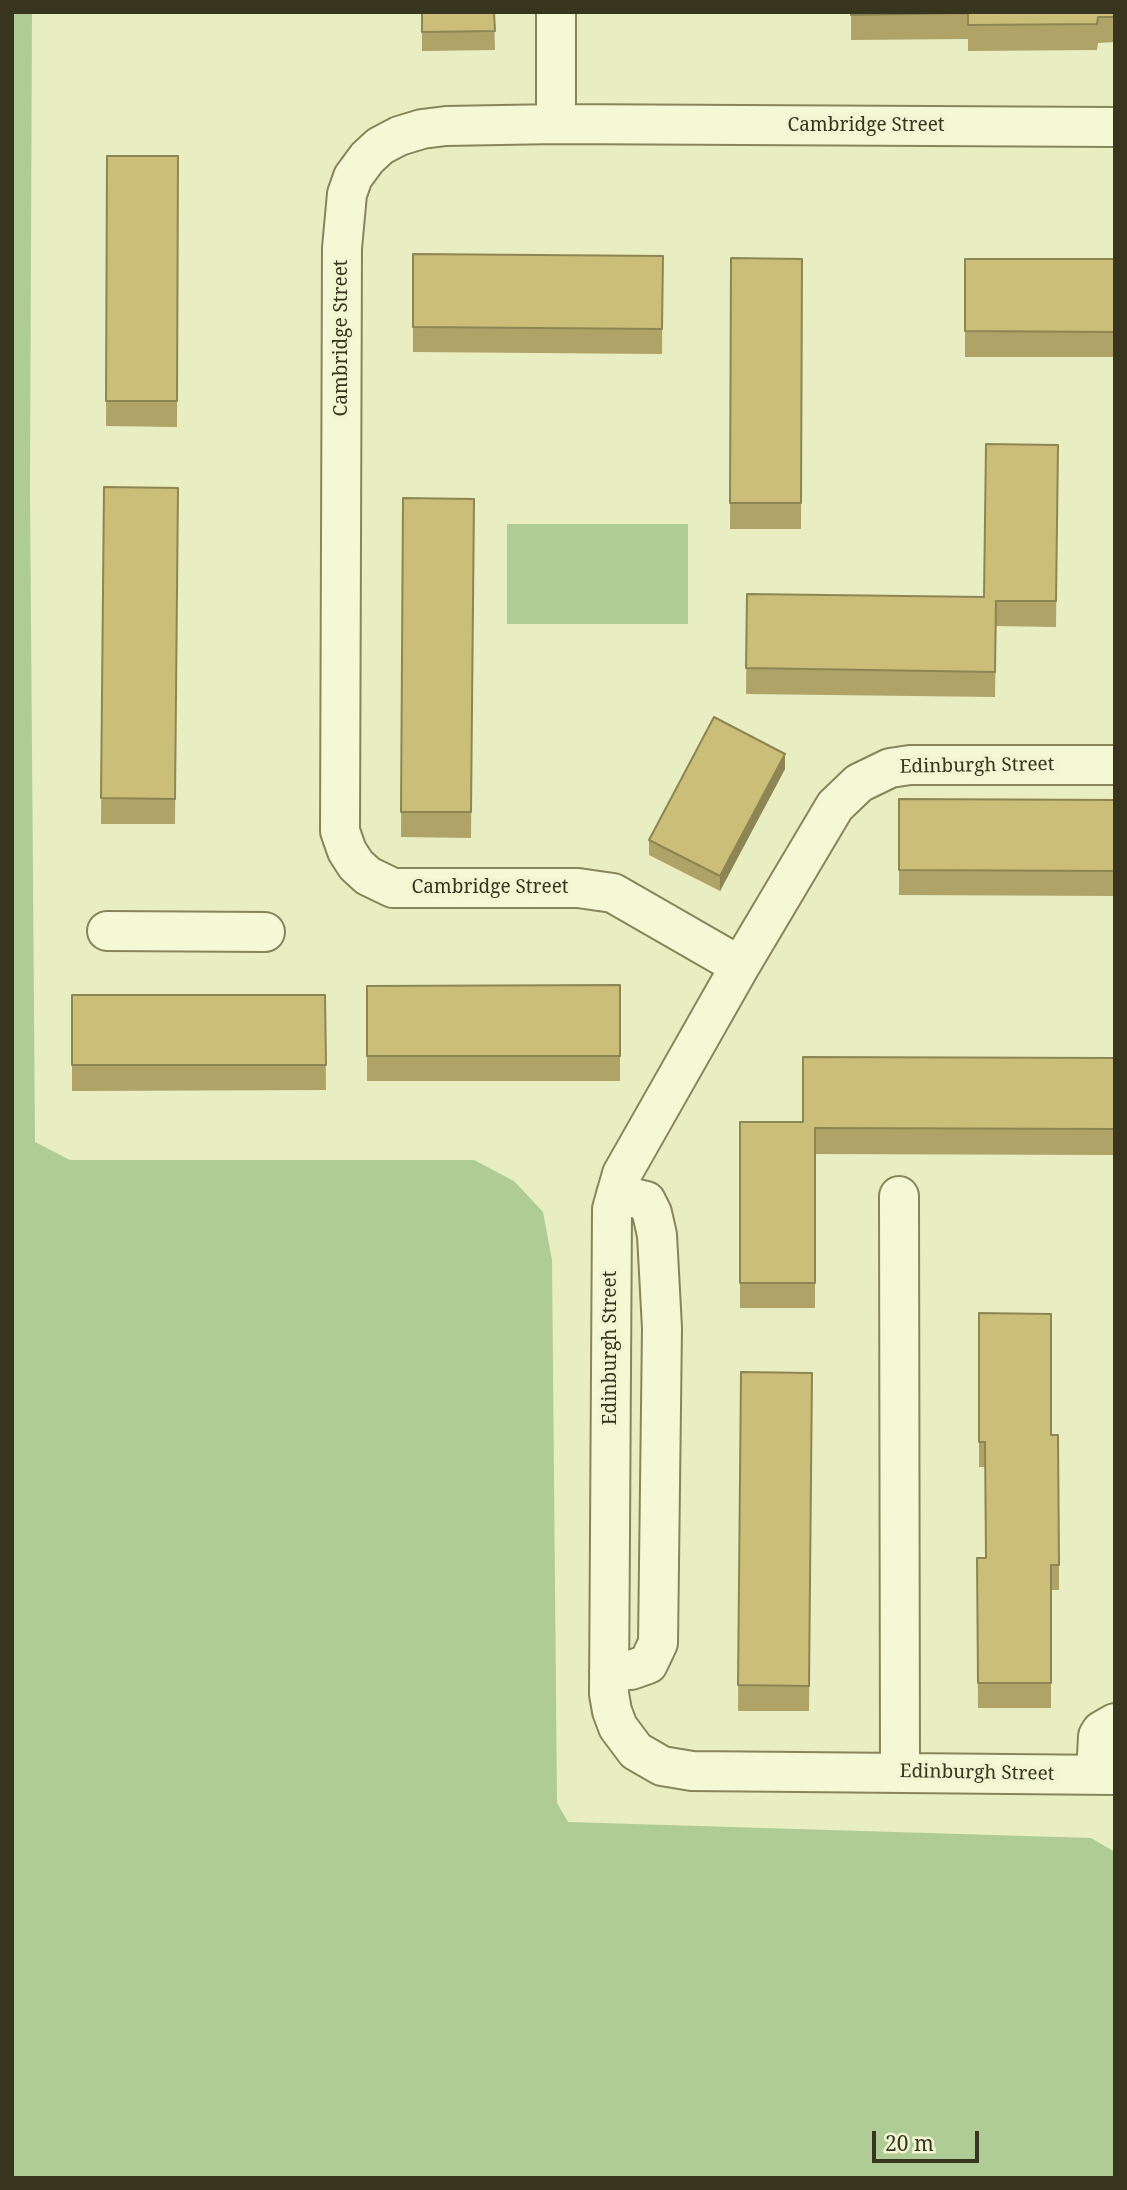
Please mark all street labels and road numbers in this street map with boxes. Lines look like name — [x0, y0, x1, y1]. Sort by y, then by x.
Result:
street label: Cambridge Street — [788, 115, 944, 137]
street label: Cambridge Street — [331, 260, 353, 416]
street label: Edinburgh Street — [899, 753, 1055, 779]
street label: Cambridge Street — [412, 877, 568, 899]
street label: Edinburgh Street — [600, 1271, 622, 1425]
street label: Edinburgh Street — [899, 1760, 1055, 1786]

